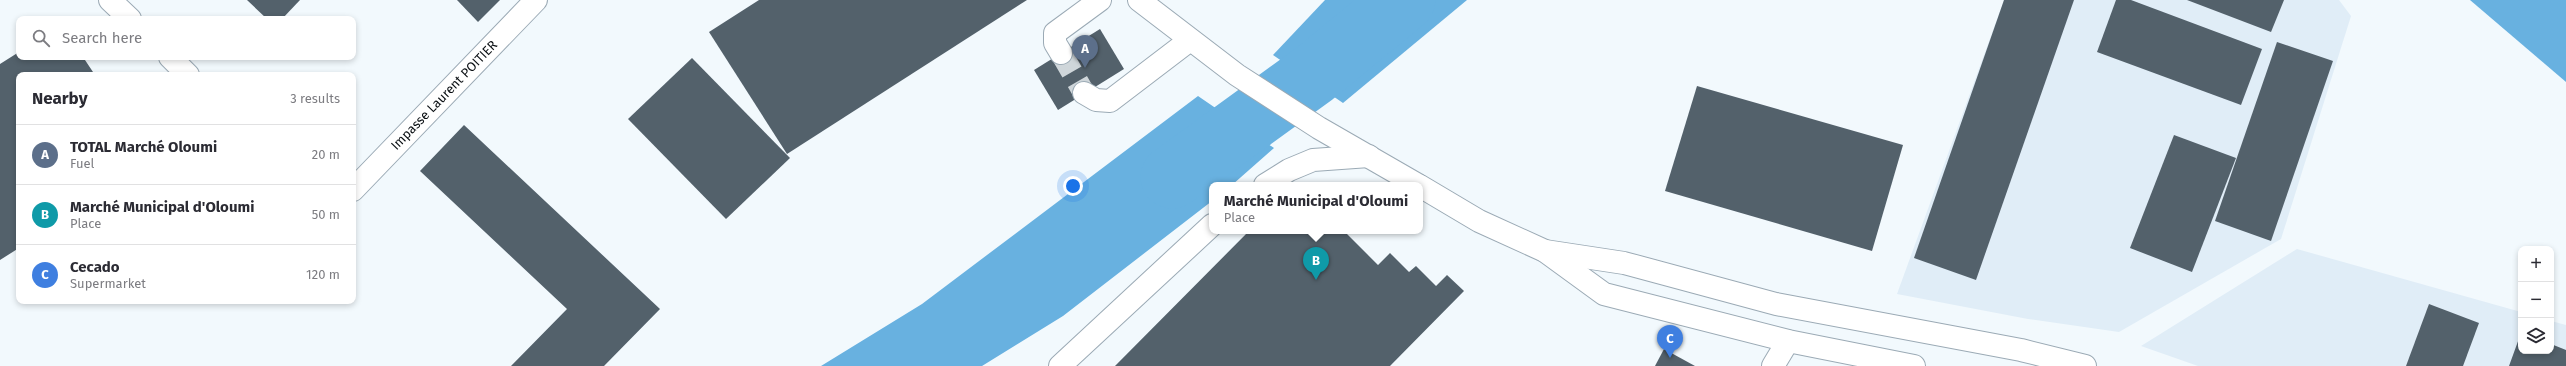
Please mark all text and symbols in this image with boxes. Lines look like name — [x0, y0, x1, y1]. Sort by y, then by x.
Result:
search box — [16, 16, 356, 60]
icon: search — [30, 27, 52, 49]
text: Search here — [62, 29, 142, 47]
pin: A — [1072, 35, 1098, 68]
street label: Impasse Laurent POITIER — [388, 37, 500, 153]
text: Nearby — [32, 88, 87, 109]
text: 3 results — [290, 91, 340, 106]
text: TOTAL Marché Oloumi — [70, 138, 217, 156]
text: A — [41, 147, 49, 162]
text: 20 m — [312, 147, 340, 162]
text: Fuel — [70, 156, 94, 171]
your location — [1063, 176, 1083, 196]
popup — [1209, 182, 1423, 234]
text: Marché Municipal d'Oloumi — [1224, 192, 1408, 210]
text: Marché Municipal d'Oloumi — [70, 198, 254, 216]
text: B — [41, 207, 49, 222]
text: 50 m — [312, 207, 340, 222]
text: Place — [1224, 210, 1255, 225]
text: Place — [70, 216, 101, 231]
map controls — [2518, 246, 2554, 354]
button: + — [2518, 246, 2554, 282]
pin: B — [1303, 247, 1329, 280]
text: Cecado — [70, 258, 120, 276]
text: C — [41, 267, 49, 282]
text: 120 m — [306, 267, 340, 282]
text: Supermarket — [70, 276, 146, 291]
button: − — [2518, 282, 2554, 318]
button: layers — [2518, 318, 2554, 354]
pin: C — [1657, 325, 1683, 358]

